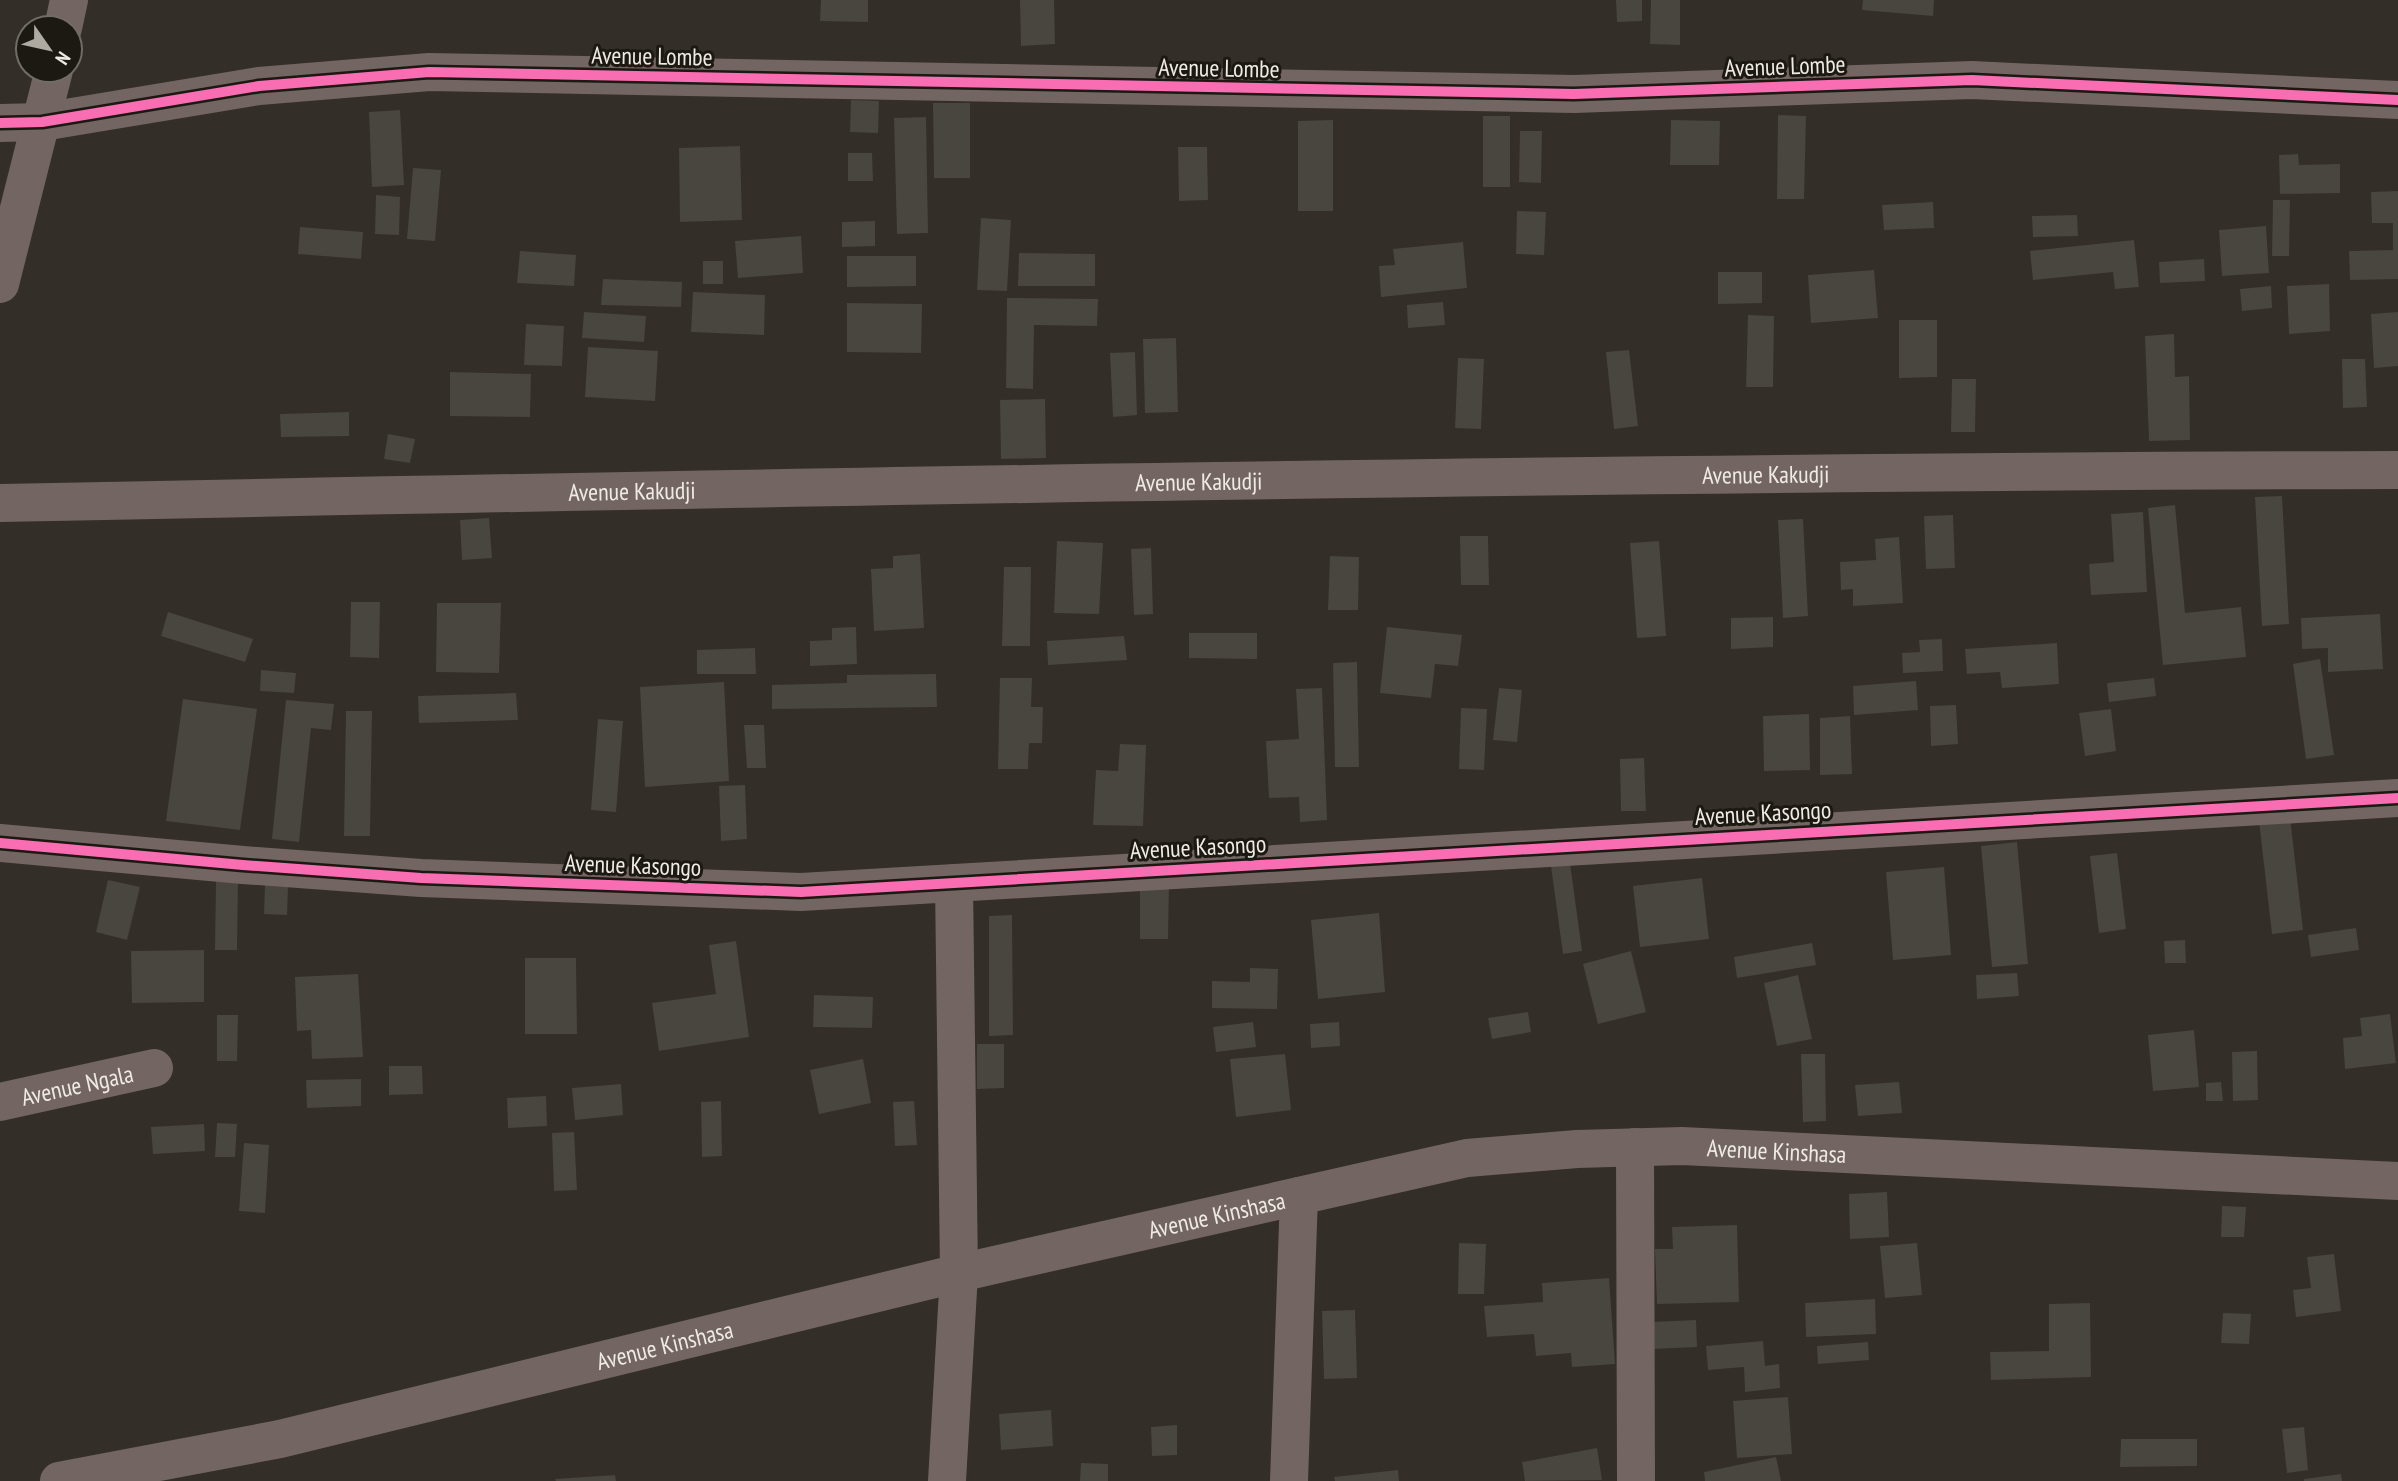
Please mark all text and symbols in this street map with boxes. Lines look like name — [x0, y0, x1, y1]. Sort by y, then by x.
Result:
north arrow — [14, 14, 84, 84]
street label: Avenue Lombe — [591, 39, 713, 73]
text: N — [50, 48, 76, 69]
street label: Avenue Lombe — [1724, 48, 1846, 84]
street label: Avenue Lombe — [1158, 51, 1280, 85]
street label: Avenue Kakudji — [1702, 458, 1830, 490]
street label: Avenue Kakudji — [1135, 465, 1263, 498]
street label: Avenue Kakudji — [568, 474, 696, 507]
street label: Avenue Kasongo — [1694, 794, 1832, 832]
street label: Avenue Kasongo — [1129, 828, 1267, 866]
street label: Avenue Kasongo — [564, 847, 702, 883]
street label: Avenue Ngala — [18, 1058, 136, 1112]
street label: Avenue Kinshasa — [1706, 1132, 1847, 1170]
street label: Avenue Kinshasa — [1145, 1184, 1288, 1245]
street label: Avenue Kinshasa — [593, 1313, 736, 1377]

